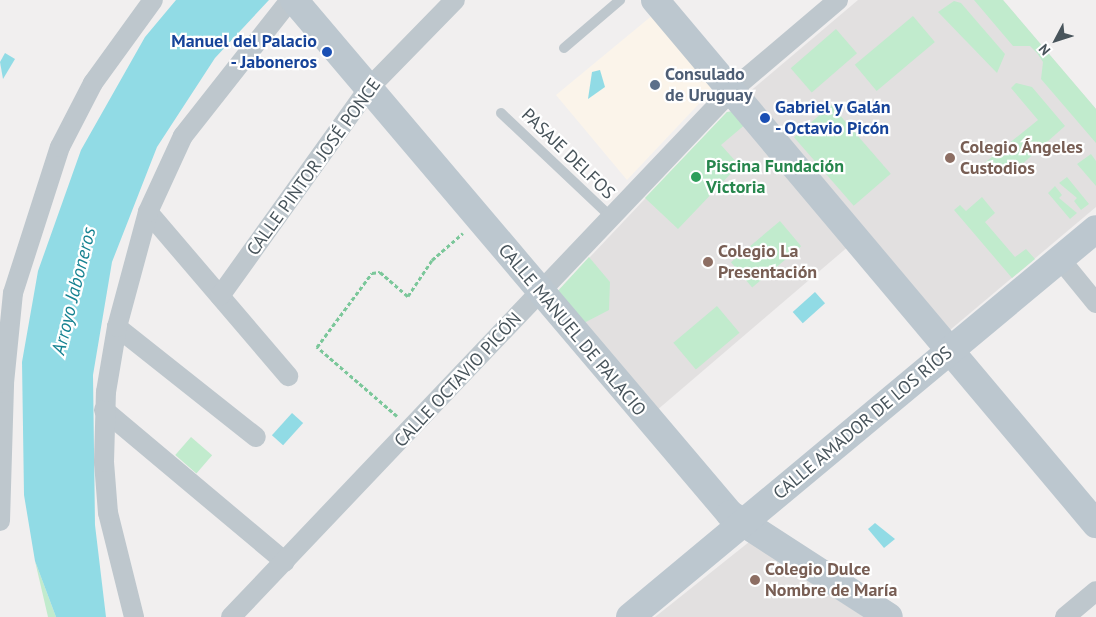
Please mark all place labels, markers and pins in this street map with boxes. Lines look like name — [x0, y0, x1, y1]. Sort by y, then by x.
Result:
place label: Manuel del Palacio - Jaboneros — [171, 31, 317, 74]
marker: Manuel del Palacio - Jaboneros — [321, 46, 333, 58]
place label: Consulado de Uruguay — [665, 64, 753, 106]
marker: Consulado de Uruguay — [649, 79, 661, 91]
place label: Gabriel y Galán - Octavio Picón — [775, 97, 892, 140]
marker: Gabriel y Galán - Octavio Picón — [759, 112, 771, 124]
place label: Colegio Ángeles Custodios — [960, 137, 1084, 180]
marker: Colegio Ángeles Custodios — [944, 152, 956, 164]
place label: Piscina Fundación Victoria — [706, 156, 844, 198]
marker: Piscina Fundación Victoria — [690, 171, 702, 183]
place label: Colegio La Presentación — [718, 241, 817, 284]
marker: Colegio La Presentación — [702, 256, 714, 268]
place label: Colegio Dulce Nombre de María — [765, 559, 897, 602]
marker: Colegio Dulce Nombre de María — [749, 574, 761, 586]

